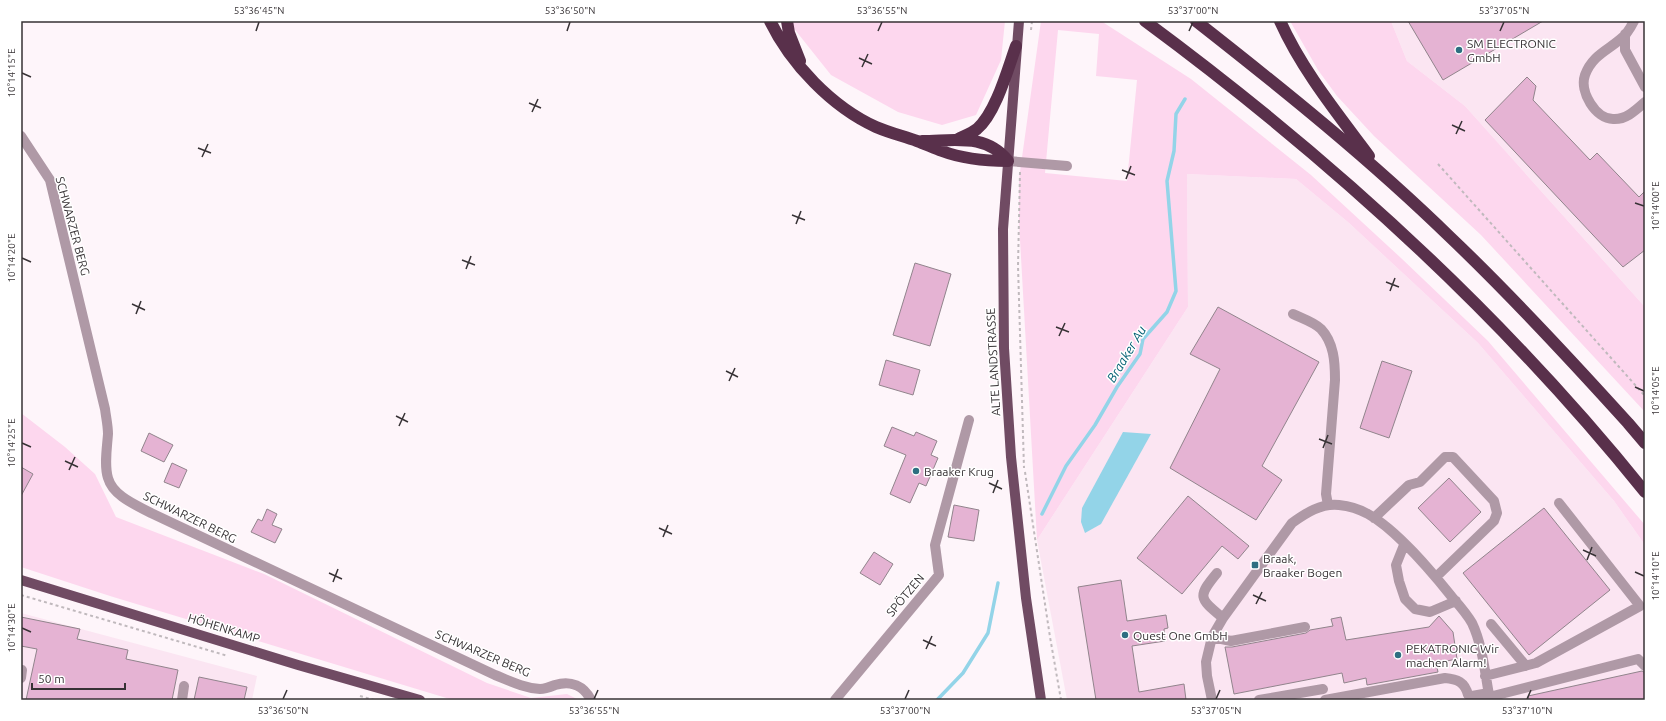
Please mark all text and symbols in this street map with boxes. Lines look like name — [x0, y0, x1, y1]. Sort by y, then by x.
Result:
text: 53°36'45"N — [234, 5, 284, 16]
text: 53°36'50"N — [545, 5, 595, 16]
text: 53°36'55"N — [857, 5, 907, 16]
text: 53°37'00"N — [1168, 5, 1218, 16]
text: 53°37'05"N — [1479, 5, 1529, 16]
place label: SM ELECTRONIC GmbH — [1467, 37, 1557, 64]
marker: SM ELECTRONIC GmbH — [1454, 45, 1464, 55]
text: 10°14'15"E — [6, 48, 17, 98]
street label: SCHWARZER BERG — [54, 175, 92, 277]
text: 10°14'00"E — [1650, 181, 1661, 231]
text: 10°14'20"E — [6, 233, 17, 283]
street label: ALTE LANDSTRASSE — [984, 307, 1002, 416]
water label: Braaker Au — [1104, 323, 1148, 385]
text: 10°14'05"E — [1650, 366, 1661, 416]
text: 10°14'25"E — [6, 418, 17, 468]
place label: Braaker Krug — [924, 465, 994, 478]
marker: Braaker Krug — [911, 466, 921, 476]
street label: SCHWARZER BERG — [141, 489, 239, 545]
text: 10°14'10"E — [1650, 551, 1661, 601]
place label: Braak, Braaker Bogen — [1263, 552, 1342, 579]
marker: Braak, Braaker Bogen — [1250, 560, 1260, 570]
street label: SPÖTZEN — [884, 571, 926, 619]
text: 10°14'30"E — [6, 603, 17, 653]
street label: HÖHENKAMP — [186, 611, 262, 645]
street label: SCHWARZER BERG — [434, 627, 532, 679]
place label: Quest One GmbH — [1133, 629, 1228, 642]
marker: Quest One GmbH — [1120, 630, 1130, 640]
place label: PEKATRONIC Wir machen Alarm! — [1406, 642, 1499, 669]
marker: PEKATRONIC Wir machen Alarm! — [1393, 650, 1403, 660]
scale bar — [32, 665, 125, 691]
text: 50 m — [38, 672, 65, 685]
text: 53°36'50"N — [258, 705, 308, 716]
text: 53°36'55"N — [569, 705, 619, 716]
text: 53°37'00"N — [880, 705, 930, 716]
text: 53°37'05"N — [1191, 705, 1241, 716]
text: 53°37'10"N — [1502, 705, 1552, 716]

